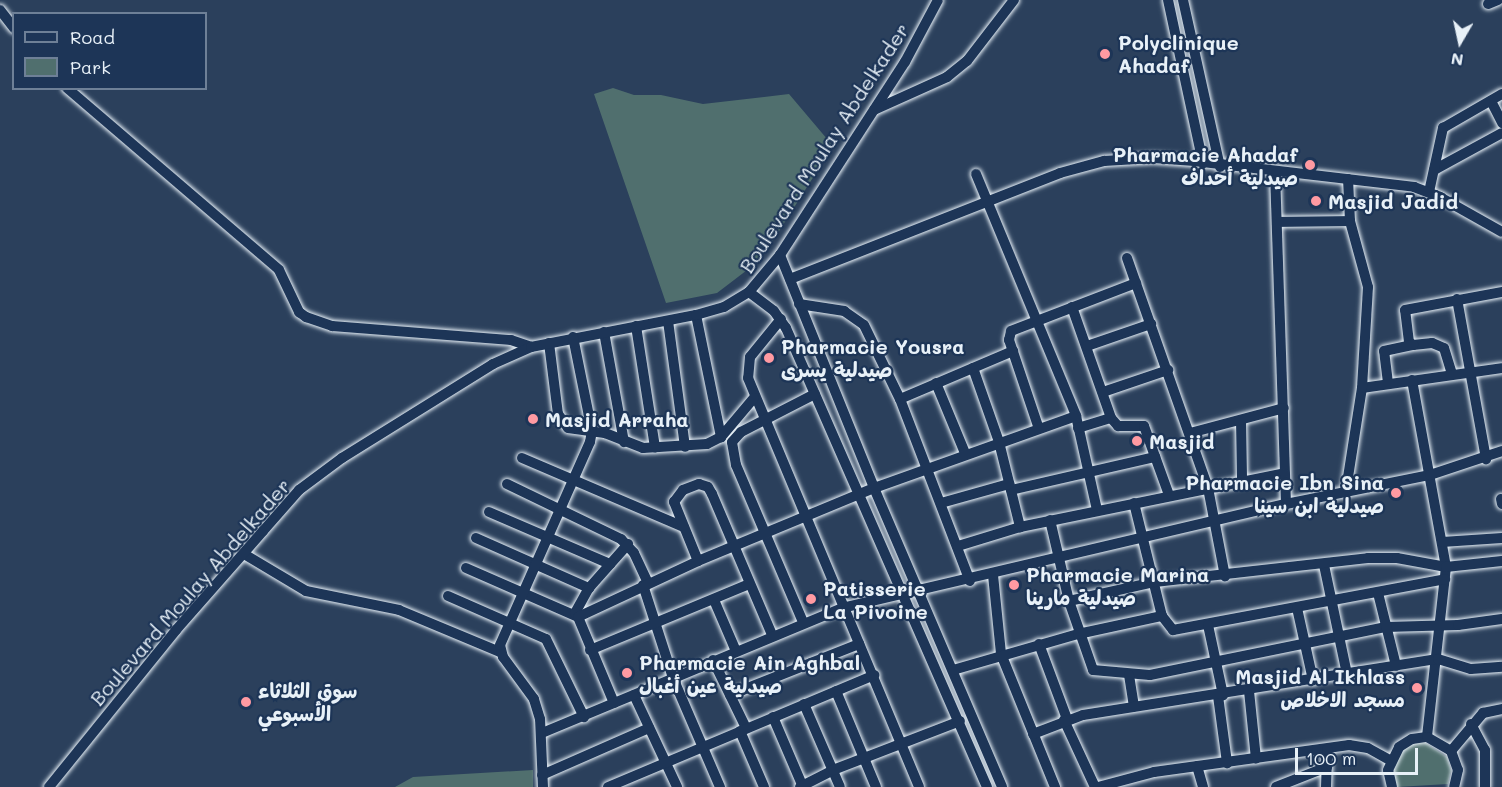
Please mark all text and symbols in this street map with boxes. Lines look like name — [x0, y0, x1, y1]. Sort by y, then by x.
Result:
legend — [12, 12, 207, 90]
north arrow — [1430, 12, 1490, 72]
street label: Boulevard Moulay Abdelkader — [734, 19, 914, 277]
text: Road — [70, 25, 115, 49]
place label: Polyclinique Ahadaf — [1118, 30, 1239, 77]
marker: Polyclinique Ahadaf — [1096, 45, 1114, 63]
text: N — [1449, 49, 1465, 72]
text: Park — [70, 55, 111, 79]
place label: Pharmacie Ahadaf صيدلية أحداف — [1113, 142, 1298, 189]
marker: Pharmacie Ahadaf صيدلية أحداف — [1303, 158, 1317, 172]
place label: Masjid Jadid — [1328, 189, 1458, 213]
marker: Masjid Jadid — [1309, 194, 1323, 208]
place label: Pharmacie Yousra صيدلية يسرى — [781, 334, 964, 381]
marker: Pharmacie Yousra صيدلية يسرى — [762, 351, 776, 365]
place label: Masjid Arraha — [545, 407, 689, 431]
marker: Masjid Arraha — [526, 412, 540, 426]
place label: Masjid — [1149, 429, 1214, 453]
marker: Masjid — [1130, 434, 1144, 448]
place label: Pharmacie Ibn Sina صيدلية ابن سينا — [1185, 470, 1384, 517]
street label: Boulevard Moulay Abdelkader — [85, 474, 295, 710]
marker: Pharmacie Ibn Sina صيدلية ابن سينا — [1389, 486, 1403, 500]
place label: Pharmacie Marina صيدلية مارينا — [1026, 562, 1209, 609]
place label: Patisserie La Pivoine — [823, 576, 928, 623]
marker: Pharmacie Marina صيدلية مارينا — [1007, 578, 1021, 592]
marker: Patisserie La Pivoine — [804, 592, 818, 606]
place label: Pharmacie Ain Aghbal صيدلية عين أغبال — [639, 650, 860, 697]
place label: Masjid Al Ikhlass مسجد الاخلاص — [1235, 664, 1405, 711]
marker: Pharmacie Ain Aghbal صيدلية عين أغبال — [620, 666, 634, 680]
place label: سوق الثلاثاء الأسبوعي — [258, 678, 357, 725]
marker: Masjid Al Ikhlass مسجد الاخلاص — [1410, 681, 1424, 695]
marker: سوق الثلاثاء الأسبوعي — [239, 695, 253, 709]
scale bar — [1298, 736, 1421, 774]
text: 100 m — [1306, 746, 1356, 770]

